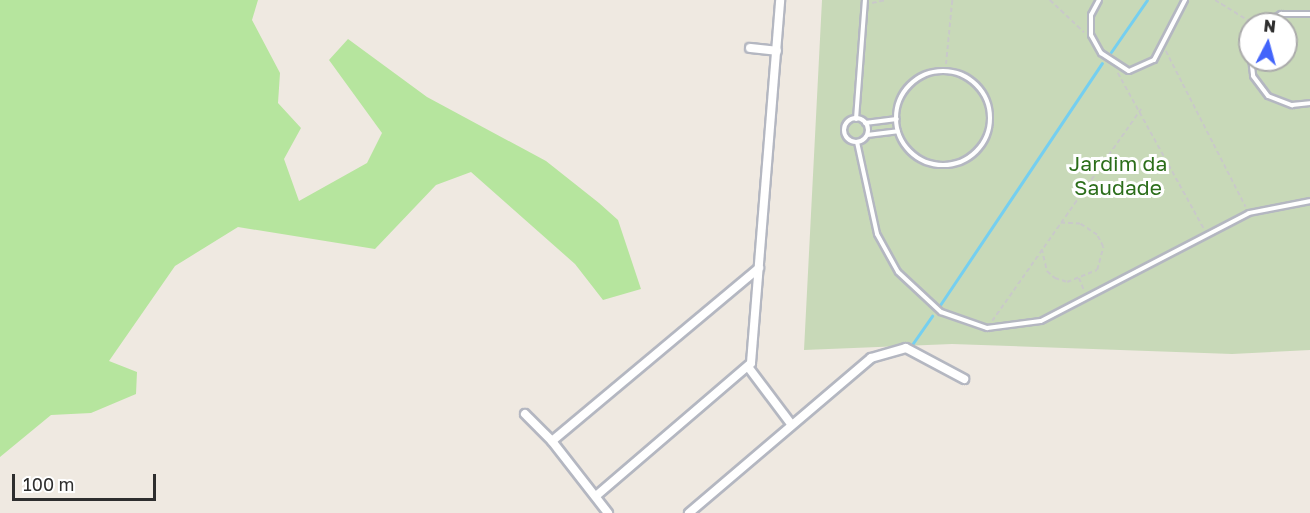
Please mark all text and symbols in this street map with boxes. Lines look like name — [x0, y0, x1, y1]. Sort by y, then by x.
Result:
north arrow — [1238, 12, 1298, 72]
text: N — [1263, 16, 1277, 37]
park label: Jardim da Saudade — [1069, 150, 1167, 200]
scale bar — [15, 462, 159, 500]
text: 100 m — [23, 473, 74, 495]

